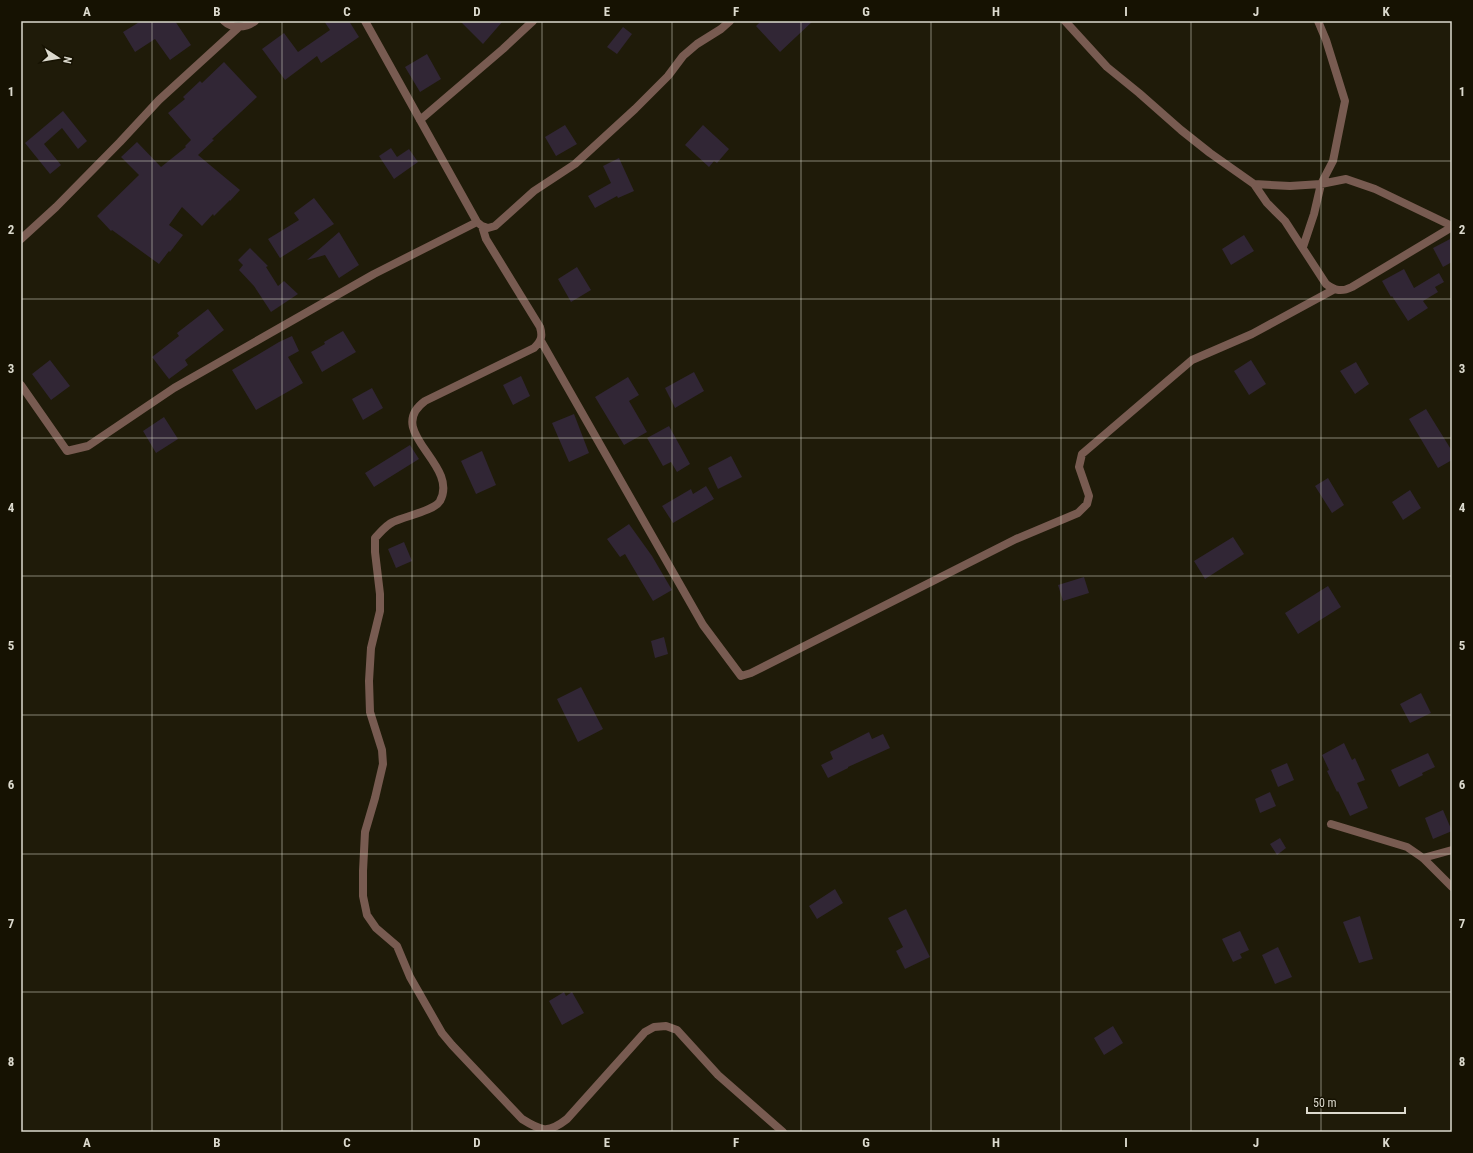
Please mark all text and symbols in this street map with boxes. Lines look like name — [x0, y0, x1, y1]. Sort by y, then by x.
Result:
text: A — [83, 4, 91, 19]
text: B — [213, 4, 221, 19]
text: C — [343, 4, 351, 19]
text: D — [473, 4, 481, 19]
text: E — [604, 4, 611, 19]
text: F — [733, 4, 739, 19]
text: G — [862, 4, 870, 19]
text: H — [992, 4, 1000, 19]
text: I — [1124, 4, 1128, 19]
text: J — [1253, 4, 1259, 19]
text: K — [1382, 4, 1390, 19]
north arrow — [38, 38, 78, 78]
text: N — [60, 55, 74, 65]
text: 1 — [8, 84, 14, 99]
text: 1 — [1459, 84, 1465, 99]
text: 2 — [8, 222, 15, 237]
text: 2 — [1459, 222, 1466, 237]
text: 3 — [8, 361, 14, 376]
text: 3 — [1459, 361, 1465, 376]
text: 4 — [8, 500, 15, 515]
text: 4 — [1459, 500, 1466, 515]
text: 5 — [8, 638, 15, 653]
text: 5 — [1459, 638, 1466, 653]
text: 6 — [8, 777, 15, 792]
text: 6 — [1459, 777, 1466, 792]
text: 7 — [8, 916, 15, 931]
text: 7 — [1459, 916, 1466, 931]
text: 8 — [8, 1054, 14, 1069]
text: 8 — [1459, 1054, 1465, 1069]
scale bar — [1307, 1089, 1405, 1115]
text: 50 m — [1313, 1096, 1337, 1110]
text: A — [83, 1135, 91, 1150]
text: B — [213, 1135, 221, 1150]
text: C — [343, 1135, 351, 1150]
text: D — [473, 1135, 481, 1150]
text: E — [604, 1135, 611, 1150]
text: F — [733, 1135, 739, 1150]
text: G — [862, 1135, 870, 1150]
text: H — [992, 1135, 1000, 1150]
text: I — [1124, 1135, 1128, 1150]
text: J — [1253, 1135, 1259, 1150]
text: K — [1382, 1135, 1390, 1150]

